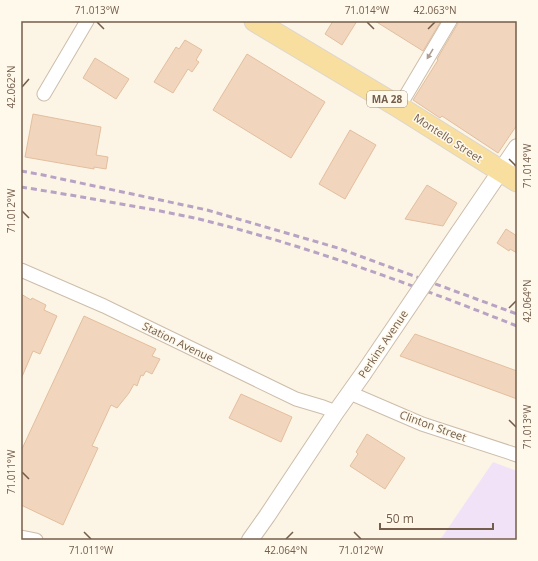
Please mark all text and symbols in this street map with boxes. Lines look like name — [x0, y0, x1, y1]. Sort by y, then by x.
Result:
text: 71.013°W — [75, 3, 120, 17]
text: 71.014°W — [345, 3, 390, 17]
text: 42.063°N — [413, 3, 457, 17]
one-way arrow — [427, 48, 434, 60]
text: 42.062°N — [4, 65, 18, 109]
road number: MA 28 — [367, 91, 407, 107]
street label: Montello Street — [411, 110, 486, 165]
text: 71.014°W — [520, 143, 534, 188]
text: 71.012°W — [4, 188, 18, 233]
text: 42.064°N — [520, 279, 534, 323]
street label: Perkins Avenue — [354, 307, 411, 381]
street label: Station Avenue — [140, 318, 216, 365]
text: 71.013°W — [520, 404, 534, 449]
street label: Clinton Street — [398, 406, 469, 445]
text: 71.011°W — [4, 449, 18, 494]
scale bar — [380, 505, 493, 531]
text: 50 m — [386, 510, 414, 527]
text: 71.011°W — [69, 543, 114, 557]
text: 42.064°N — [264, 543, 308, 557]
text: 71.012°W — [339, 543, 384, 557]

